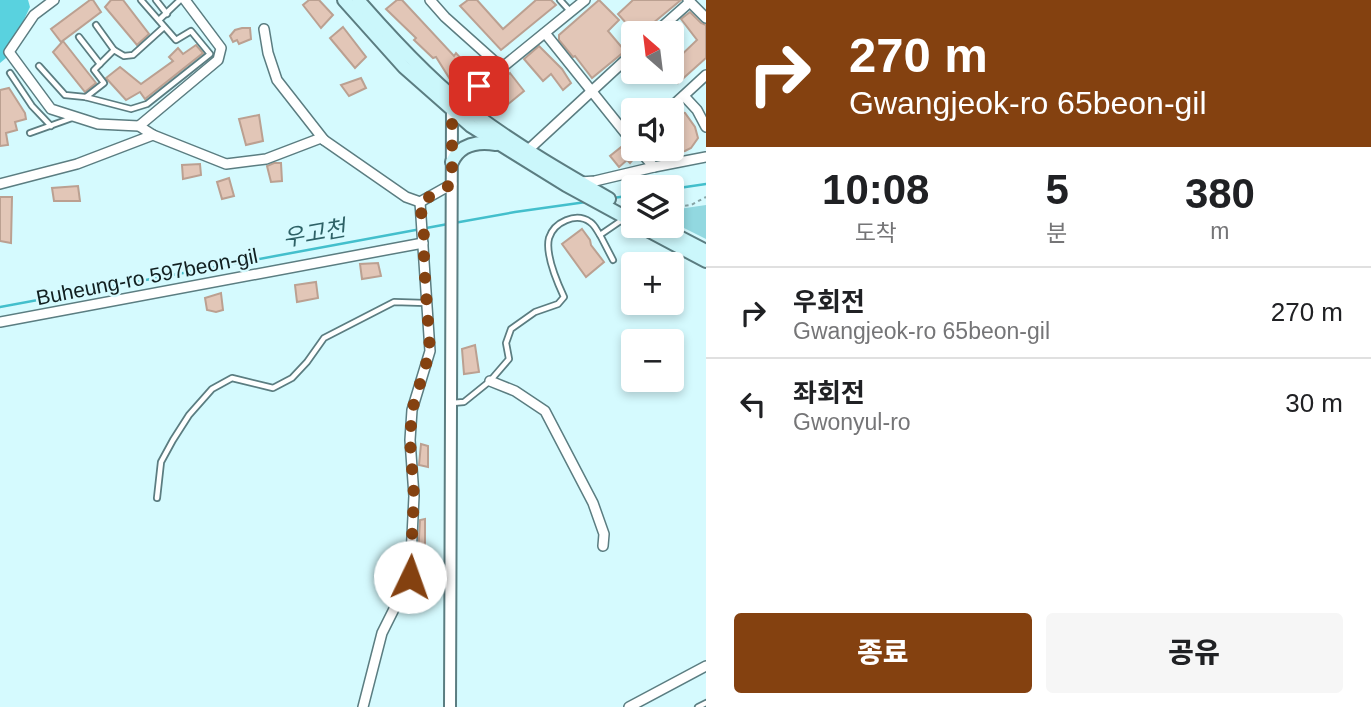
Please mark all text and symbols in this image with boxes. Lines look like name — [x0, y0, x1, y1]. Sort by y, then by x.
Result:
north arrow — [621, 21, 684, 84]
map controls — [621, 21, 684, 392]
icon: right — [734, 28, 825, 119]
text: 270 m — [849, 28, 988, 82]
pin — [449, 56, 509, 116]
icon: arrive — [460, 67, 498, 105]
text: Gwangjeok-ro 65beon-gil — [849, 85, 1207, 121]
button: sound — [621, 98, 684, 161]
text: 10:08 — [822, 166, 929, 213]
text: 5 — [1045, 166, 1069, 213]
text: 380 — [1185, 170, 1255, 217]
button: layers — [621, 175, 684, 238]
water label: 우고천 — [280, 214, 350, 251]
text: m — [1210, 218, 1230, 244]
text: 도착 — [855, 220, 897, 246]
text: 분 — [1047, 220, 1068, 246]
street label: Buheung-ro 597beon-gil — [34, 244, 260, 309]
button: + — [621, 252, 684, 315]
text: 우회전 — [793, 287, 865, 317]
icon: right — [734, 294, 772, 332]
text: 270 m — [1271, 297, 1343, 327]
text: Gwangjeok-ro 65beon-gil — [793, 318, 1050, 344]
button: − — [621, 329, 684, 392]
text: 좌회전 — [793, 378, 865, 408]
icon: left — [734, 385, 772, 423]
text: 30 m — [1285, 388, 1343, 418]
text: Gwonyul-ro — [793, 409, 911, 435]
position arrow — [373, 540, 447, 614]
button: 종료 — [734, 613, 1032, 693]
button: 공유 — [1046, 613, 1343, 693]

